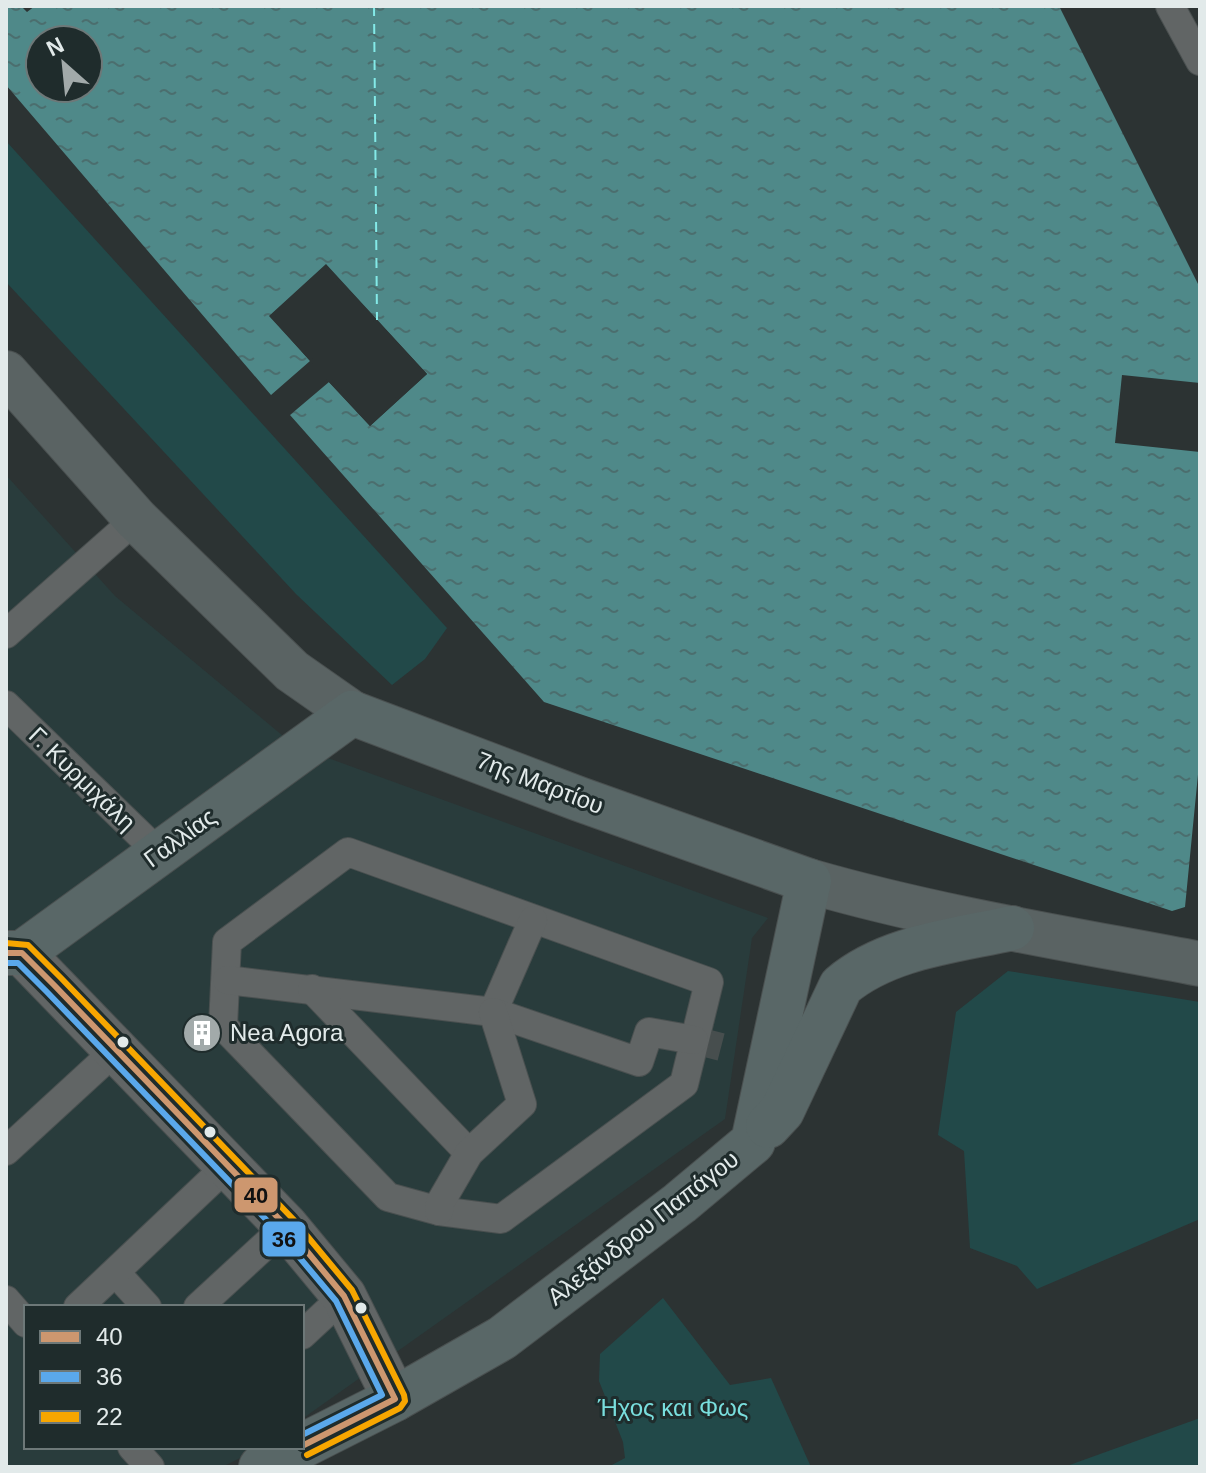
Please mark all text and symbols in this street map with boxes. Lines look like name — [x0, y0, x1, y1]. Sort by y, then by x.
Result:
north arrow — [24, 24, 104, 104]
text: N — [42, 32, 68, 61]
street label: Γ. Κυρμιχάλη — [24, 721, 141, 836]
street label: 7ης Μαρτίου — [473, 746, 607, 819]
street label: Γαλλίας — [139, 803, 221, 873]
building icon: Nea Agora — [181, 1012, 223, 1054]
place label: Nea Agora — [230, 1019, 344, 1046]
unlabelled marker — [115, 1034, 131, 1050]
unlabelled marker — [202, 1124, 218, 1140]
street label: Αλεξάνδρου Παπάγου — [542, 1145, 743, 1310]
line badge: 40 — [233, 1176, 279, 1214]
text: 40 — [244, 1183, 268, 1208]
line badge: 36 — [261, 1220, 307, 1258]
text: 36 — [272, 1227, 296, 1252]
unlabelled marker — [353, 1300, 369, 1316]
legend — [24, 1305, 304, 1449]
text: 40 — [96, 1323, 123, 1350]
text: 36 — [96, 1363, 123, 1390]
park label: Ήχος και Φως — [597, 1394, 748, 1421]
text: 22 — [96, 1403, 123, 1430]

